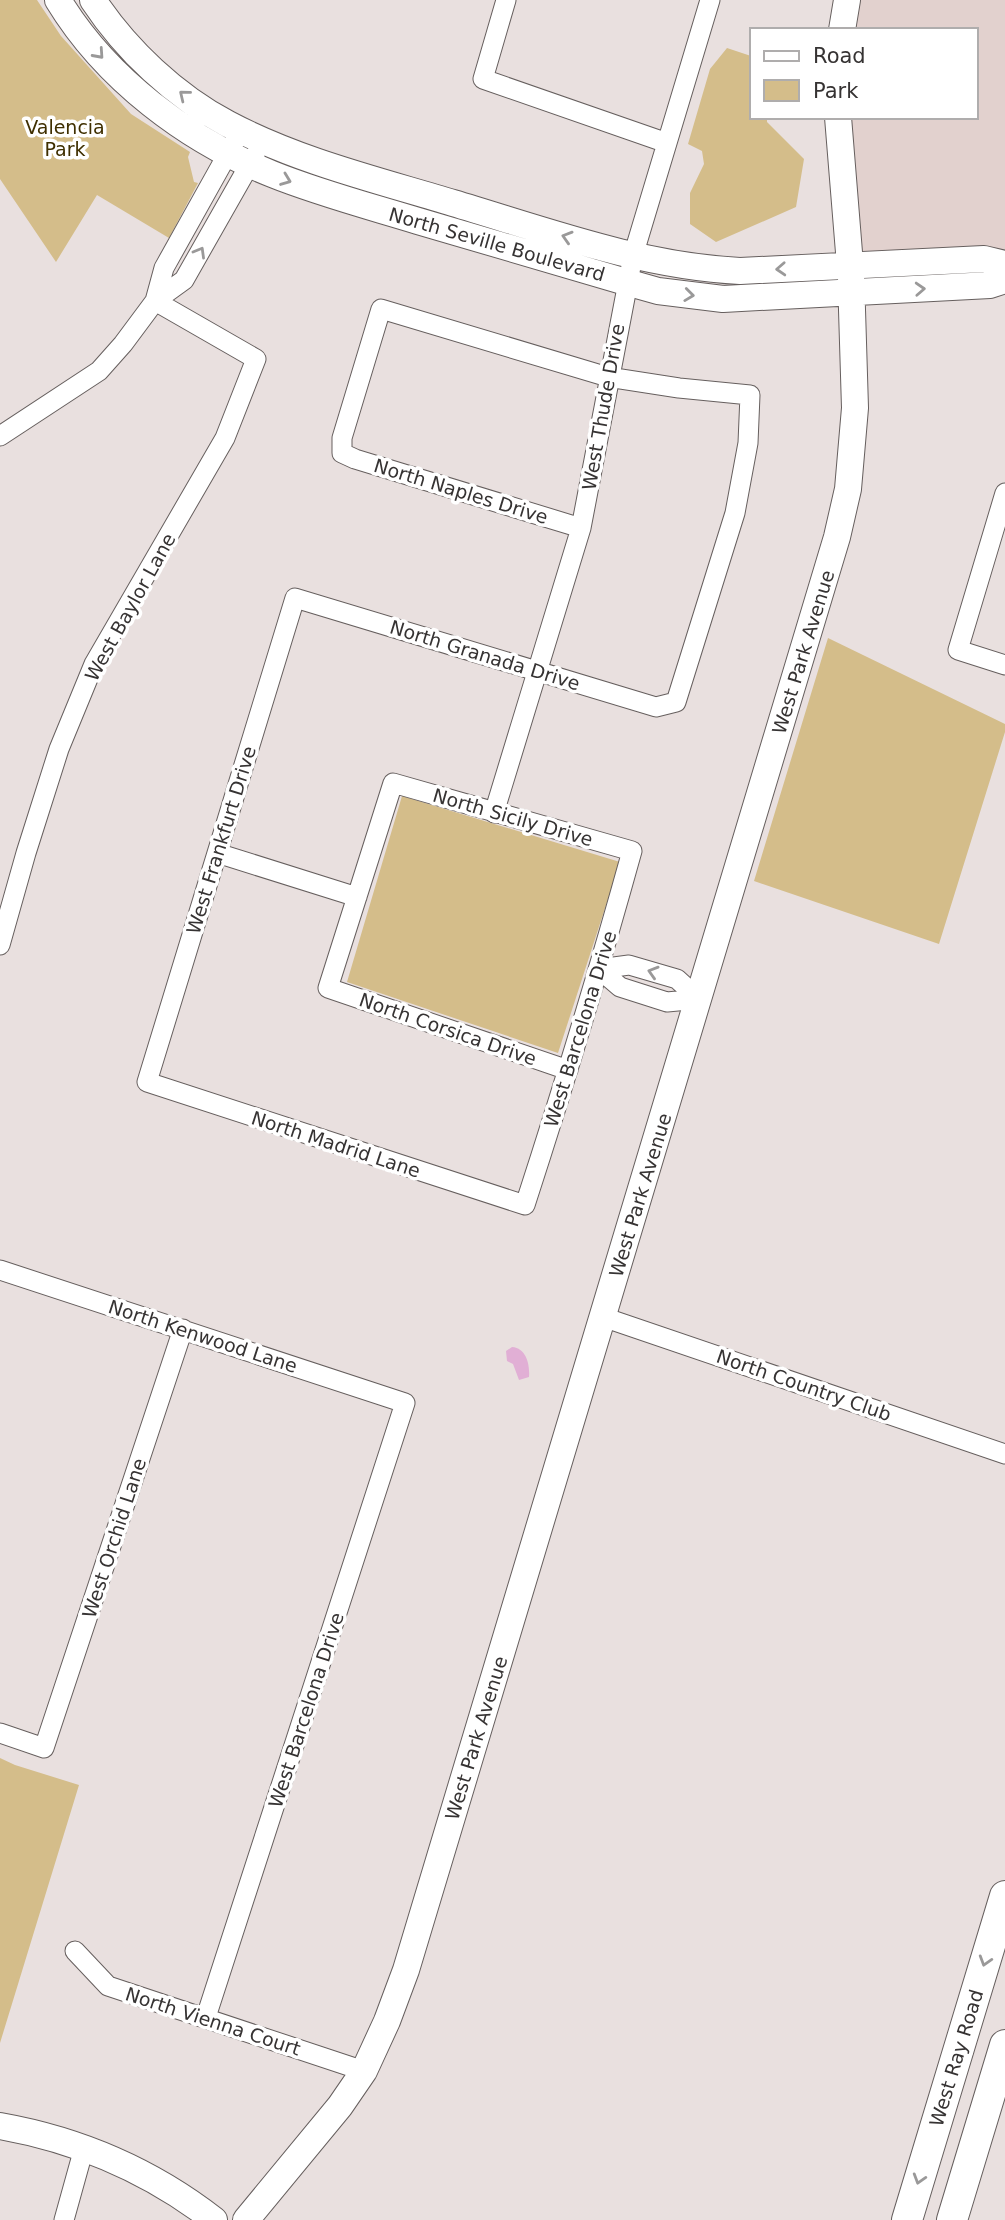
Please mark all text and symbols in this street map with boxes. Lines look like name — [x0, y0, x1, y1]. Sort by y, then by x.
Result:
legend — [750, 28, 977, 119]
text: Road — [813, 44, 866, 68]
one-way arrow — [91, 46, 103, 59]
text: Park — [813, 79, 859, 103]
one-way arrow — [179, 90, 191, 103]
park label: Valencia Park — [25, 116, 105, 160]
one-way arrow — [280, 171, 292, 185]
street label: North Seville Boulevard — [386, 203, 608, 285]
one-way arrow — [561, 230, 573, 245]
one-way arrow — [192, 246, 205, 259]
one-way arrow — [775, 262, 786, 277]
one-way arrow — [915, 281, 926, 296]
one-way arrow — [684, 288, 695, 303]
street label: West Thude Drive — [578, 322, 628, 492]
street label: North Naples Drive — [371, 454, 551, 528]
street label: West Baylor Lane — [80, 529, 180, 685]
street label: West Park Avenue — [768, 567, 838, 737]
street label: North Granada Drive — [387, 616, 583, 694]
street label: West Frankfurt Drive — [182, 743, 260, 937]
street label: North Sicily Drive — [430, 784, 596, 850]
street label: West Barcelona Drive — [540, 928, 620, 1130]
one-way arrow — [647, 965, 659, 980]
street label: North Corsica Drive — [357, 988, 539, 1070]
street label: North Madrid Lane — [249, 1106, 423, 1182]
street label: West Park Avenue — [605, 1110, 675, 1280]
street label: North Kenwood Lane — [106, 1295, 300, 1377]
street label: North Country Club — [714, 1345, 894, 1425]
street label: West Orchid Lane — [78, 1455, 150, 1621]
street label: West Barcelona Drive — [264, 1609, 348, 1811]
street label: West Park Avenue — [441, 1653, 511, 1823]
one-way arrow — [979, 1955, 994, 1967]
street label: North Vienna Court — [123, 1982, 303, 2060]
street label: West Ray Road — [925, 1987, 987, 2129]
one-way arrow — [913, 2173, 928, 2185]

